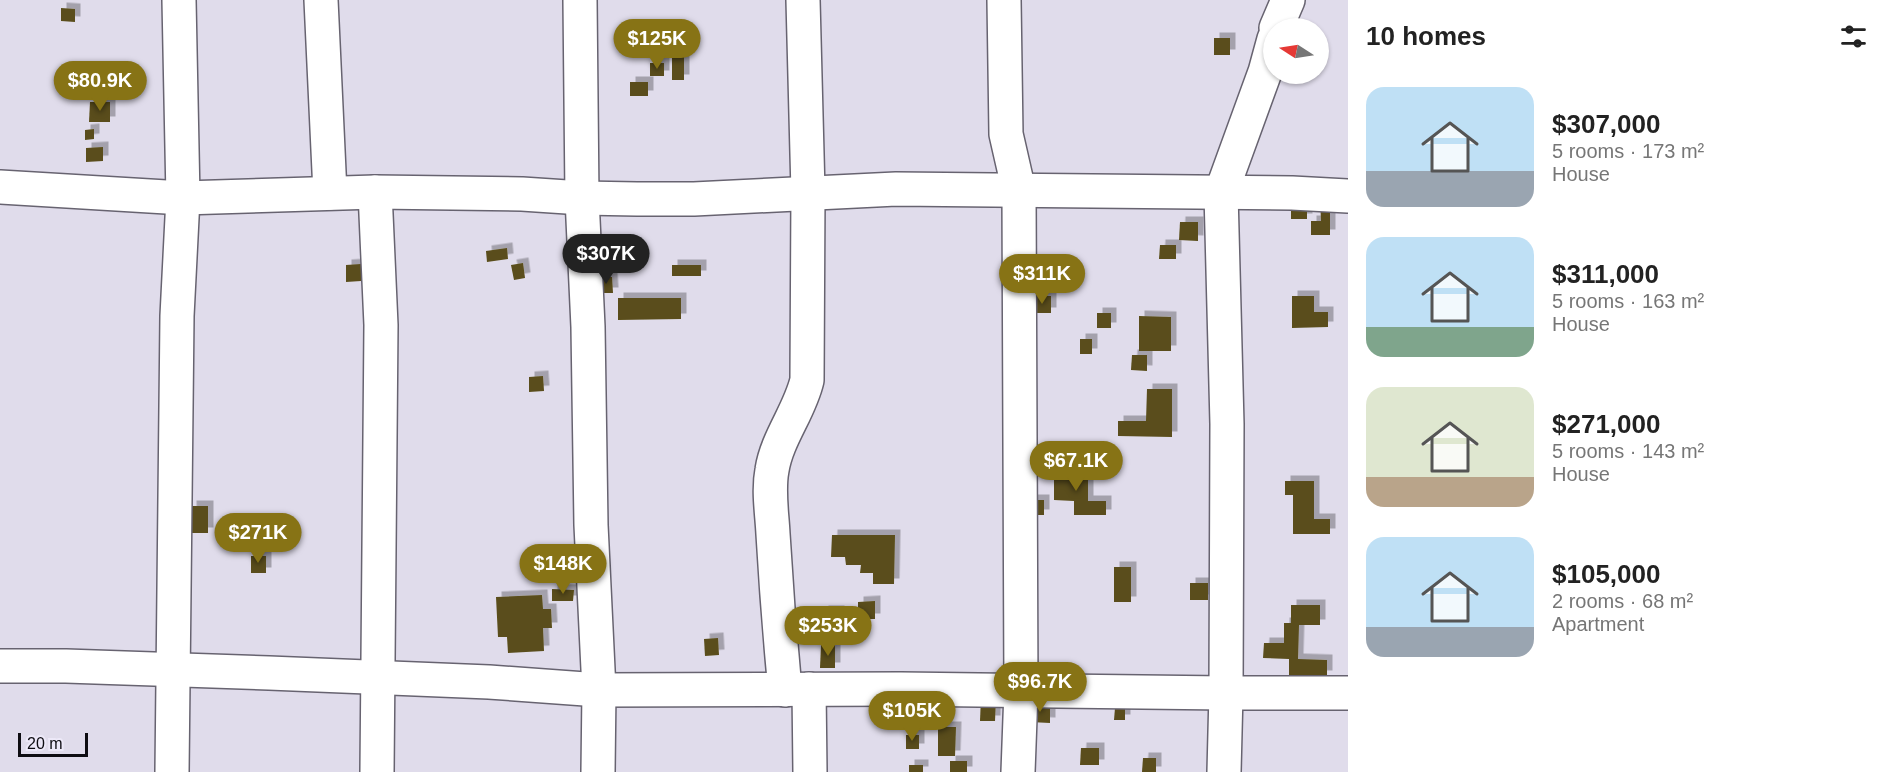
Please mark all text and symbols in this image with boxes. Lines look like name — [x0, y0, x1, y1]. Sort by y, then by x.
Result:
north arrow — [1263, 18, 1329, 84]
map controls — [1263, 18, 1329, 84]
pin: $125K — [615, 19, 699, 70]
icon: filters — [1837, 20, 1870, 53]
text: 10 homes — [1366, 21, 1486, 51]
text: $125K — [628, 27, 686, 49]
pin: $80.9K — [51, 61, 149, 112]
text: $80.9K — [68, 69, 132, 91]
text: $307,000 — [1552, 109, 1660, 139]
icon: home — [1414, 111, 1486, 183]
text: 5 rooms · 173 m² — [1552, 140, 1704, 162]
text: House — [1552, 163, 1610, 185]
pin: $307K — [564, 234, 648, 285]
text: $307K — [577, 242, 635, 264]
pin: $311K — [1000, 254, 1084, 305]
text: $311,000 — [1552, 259, 1659, 289]
icon: home — [1414, 261, 1486, 333]
text: $311K — [1013, 262, 1071, 284]
text: 5 rooms · 163 m² — [1552, 290, 1704, 312]
text: House — [1552, 313, 1610, 335]
text: $271,000 — [1552, 409, 1660, 439]
icon: home — [1414, 411, 1486, 483]
text: 5 rooms · 143 m² — [1552, 440, 1704, 462]
pin: $67.1K — [1027, 441, 1125, 492]
text: $67.1K — [1044, 449, 1108, 471]
text: House — [1552, 463, 1610, 485]
pin: $271K — [216, 513, 300, 564]
text: $271K — [229, 521, 287, 543]
pin: $148K — [521, 544, 605, 595]
text: $148K — [534, 552, 592, 574]
text: $105,000 — [1552, 559, 1660, 589]
icon: home — [1414, 561, 1486, 633]
text: 2 rooms · 68 m² — [1552, 590, 1693, 612]
pin: $253K — [786, 606, 870, 657]
text: Apartment — [1552, 613, 1644, 635]
text: $253K — [799, 614, 857, 636]
pin: $96.7K — [991, 662, 1089, 713]
text: $96.7K — [1008, 670, 1072, 692]
pin: $105K — [870, 691, 954, 742]
text: $105K — [883, 699, 941, 721]
scale bar — [18, 730, 88, 758]
text: 20 m — [27, 735, 63, 752]

